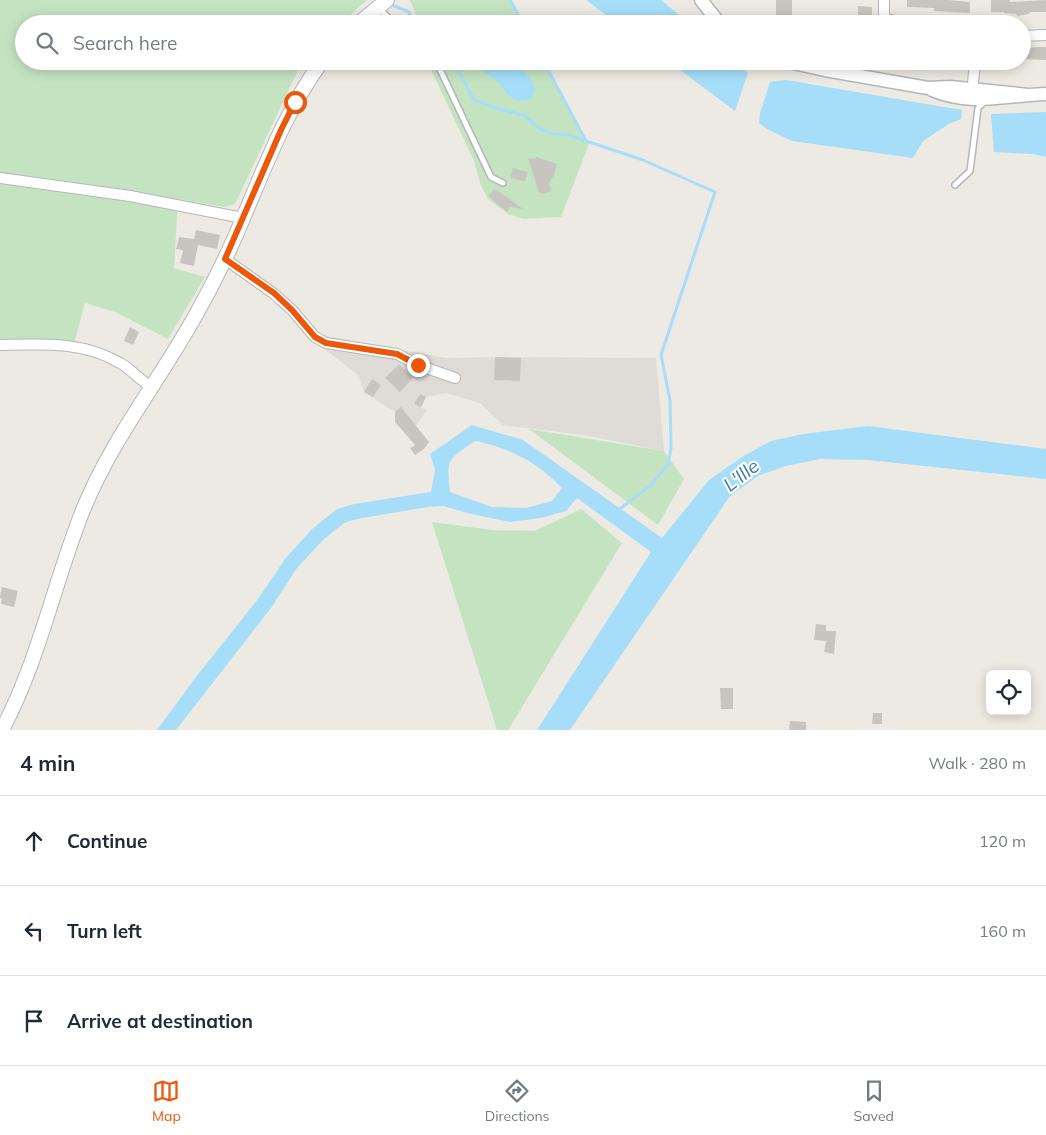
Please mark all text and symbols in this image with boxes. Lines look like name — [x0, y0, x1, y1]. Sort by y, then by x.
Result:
search box — [15, 15, 1031, 70]
icon: search — [33, 29, 61, 57]
text: Search here — [73, 31, 177, 55]
route start — [284, 91, 307, 114]
route end — [407, 354, 430, 377]
water label: L'Ille — [718, 454, 764, 496]
map controls — [986, 670, 1031, 715]
button: locate — [986, 670, 1031, 715]
text: 4 min — [20, 750, 75, 776]
text: Walk · 280 m — [928, 753, 1026, 773]
icon: ahead — [20, 827, 48, 855]
text: Continue — [67, 829, 147, 853]
text: 120 m — [979, 831, 1026, 851]
icon: left — [20, 917, 48, 945]
text: Turn left — [67, 919, 142, 943]
text: 160 m — [979, 921, 1026, 941]
icon: arrive — [20, 1007, 48, 1035]
text: Arrive at destination — [67, 1009, 253, 1033]
tab: Map — [152, 1077, 181, 1125]
tab: Directions — [485, 1077, 550, 1125]
tab: Saved — [854, 1077, 894, 1125]

